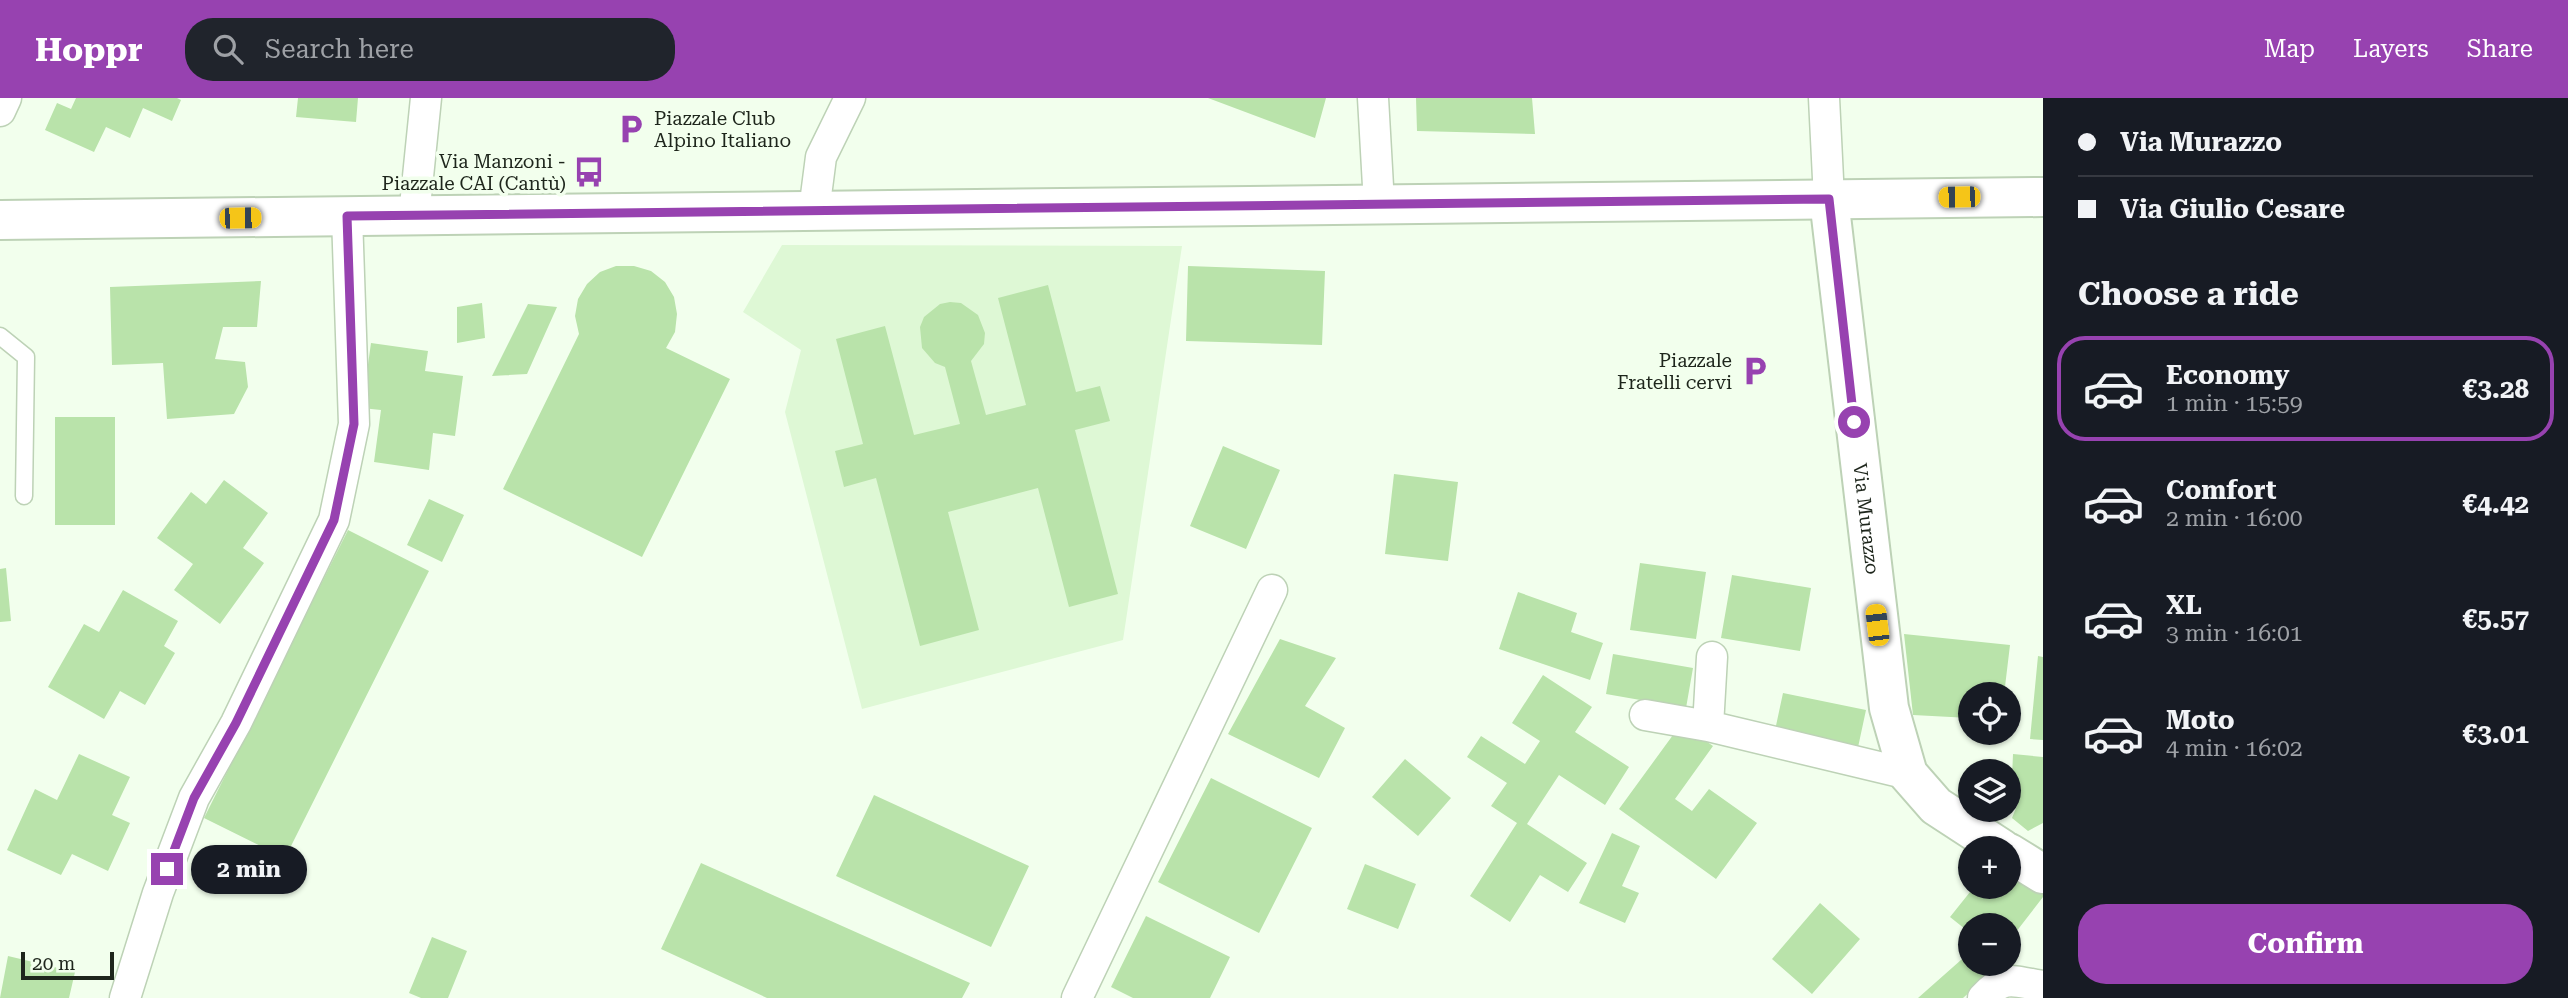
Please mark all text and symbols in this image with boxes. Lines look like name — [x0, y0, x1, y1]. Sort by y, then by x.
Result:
search box — [185, 18, 675, 81]
text: Hoppr — [35, 30, 143, 69]
icon: search — [209, 30, 247, 68]
text: Search here — [265, 34, 414, 64]
text: Map — [2264, 35, 2315, 63]
text: Layers — [2353, 35, 2429, 63]
text: Share — [2467, 35, 2533, 63]
place label: Piazzale Club Alpino Italiano — [654, 107, 791, 152]
parking icon: Piazzale Club Alpino Italiano — [614, 112, 648, 146]
text: Via Murazzo — [2120, 127, 2282, 157]
place label: Via Manzoni - Piazzale CAI (Cantù) — [382, 150, 566, 195]
bus stop icon: Via Manzoni - Piazzale CAI (Cantù) — [572, 155, 606, 189]
car — [1938, 186, 1981, 208]
text: Via Giulio Cesare — [2120, 194, 2345, 224]
car — [219, 207, 262, 229]
text: Choose a ride — [2078, 275, 2299, 313]
place label: Piazzale Fratelli cervi — [1617, 349, 1732, 394]
parking icon: Piazzale Fratelli cervi — [1738, 354, 1772, 388]
icon: car — [2082, 357, 2145, 420]
text: Economy — [2166, 360, 2289, 390]
text: €3.28 — [2463, 374, 2529, 404]
text: 1 min · 15:59 — [2166, 390, 2303, 417]
route start — [1838, 406, 1870, 438]
street label: Via Murazzo — [1848, 462, 1884, 576]
icon: car — [2082, 472, 2145, 535]
text: Comfort — [2166, 475, 2276, 505]
text: €4.42 — [2463, 489, 2529, 519]
text: 2 min · 16:00 — [2166, 505, 2303, 532]
icon: car — [2082, 587, 2145, 650]
text: XL — [2166, 590, 2202, 620]
car — [1865, 603, 1890, 647]
text: €5.57 — [2463, 604, 2529, 634]
text: 3 min · 16:01 — [2166, 620, 2303, 647]
map controls — [1958, 682, 2021, 976]
button: locate — [1958, 682, 2021, 745]
icon: car — [2082, 702, 2145, 765]
text: Moto — [2166, 705, 2235, 735]
text: €3.01 — [2463, 719, 2529, 749]
text: 4 min · 16:02 — [2166, 735, 2303, 762]
button: layers — [1958, 759, 2021, 822]
button: + — [1958, 836, 2021, 899]
callout: 2 min — [192, 844, 307, 894]
route end — [151, 853, 183, 885]
text: 2 min — [217, 856, 281, 883]
button: Confirm — [2078, 904, 2533, 984]
button: − — [1958, 913, 2021, 976]
scale bar — [21, 949, 114, 981]
text: 20 m — [32, 952, 75, 975]

